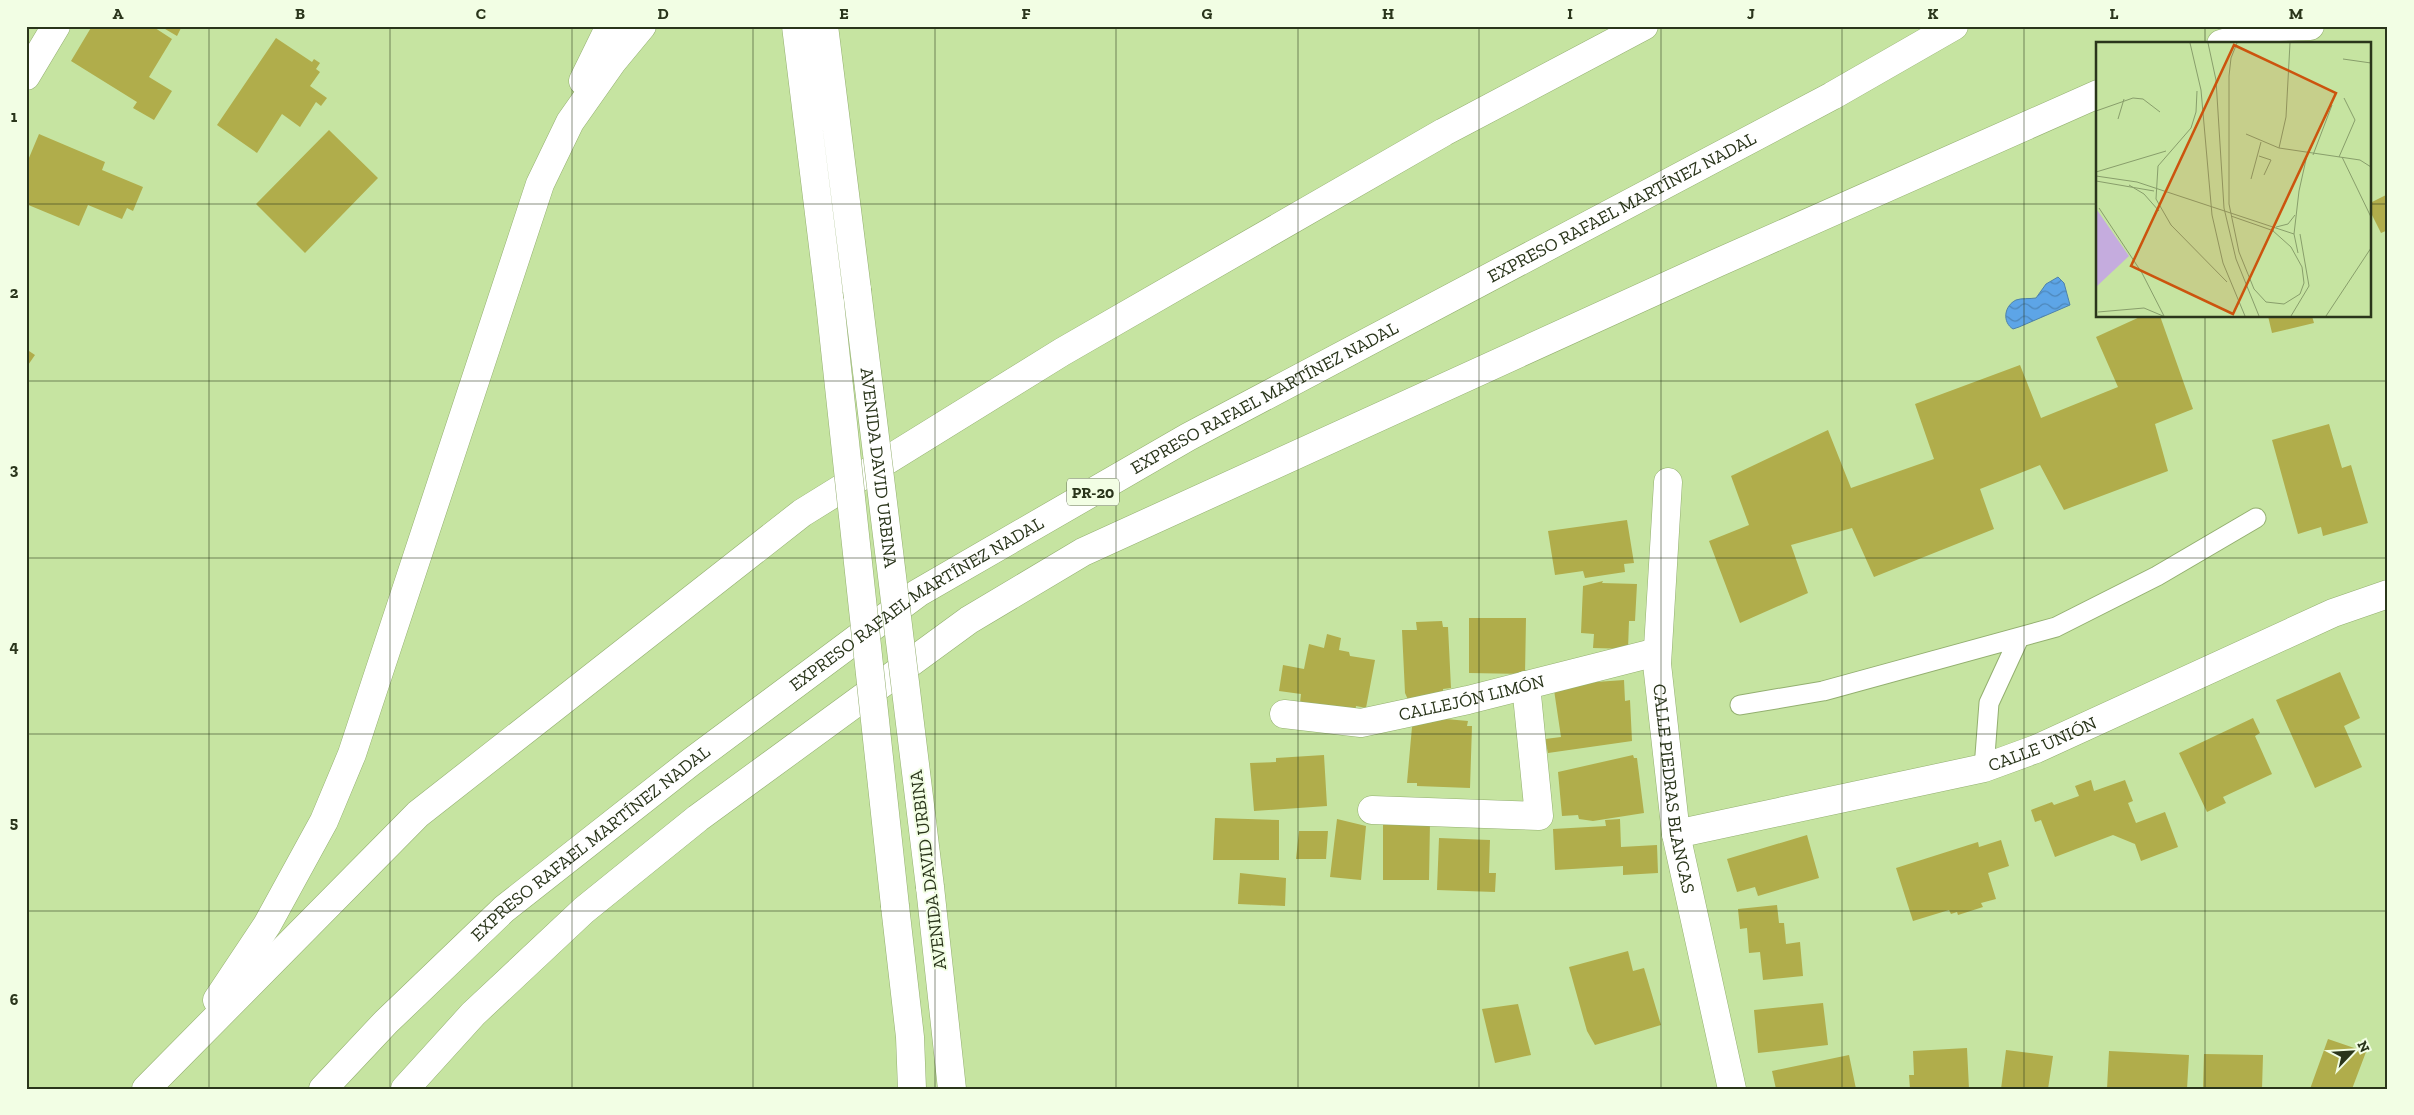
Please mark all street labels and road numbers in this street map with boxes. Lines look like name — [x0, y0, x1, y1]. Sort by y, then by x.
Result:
street label: EXPRESO RAFAEL MARTÍNEZ NADAL — [1484, 127, 1760, 287]
street label: EXPRESO RAFAEL MARTÍNEZ NADAL — [1127, 317, 1402, 479]
street label: AVENIDA DAVID URBINA — [856, 366, 902, 569]
road number: PR-20 — [1067, 478, 1119, 506]
street label: EXPRESO RAFAEL MARTÍNEZ NADAL — [785, 512, 1048, 696]
street label: CALLEJÓN LIMÓN — [1397, 670, 1547, 726]
street label: CALLE PIEDRAS BLANCAS — [1648, 683, 1700, 895]
street label: CALLE UNIÓN — [1985, 712, 2100, 777]
street label: EXPRESO RAFAEL MARTÍNEZ NADAL — [466, 740, 715, 946]
street label: AVENIDA DAVID URBINA — [905, 768, 951, 971]

